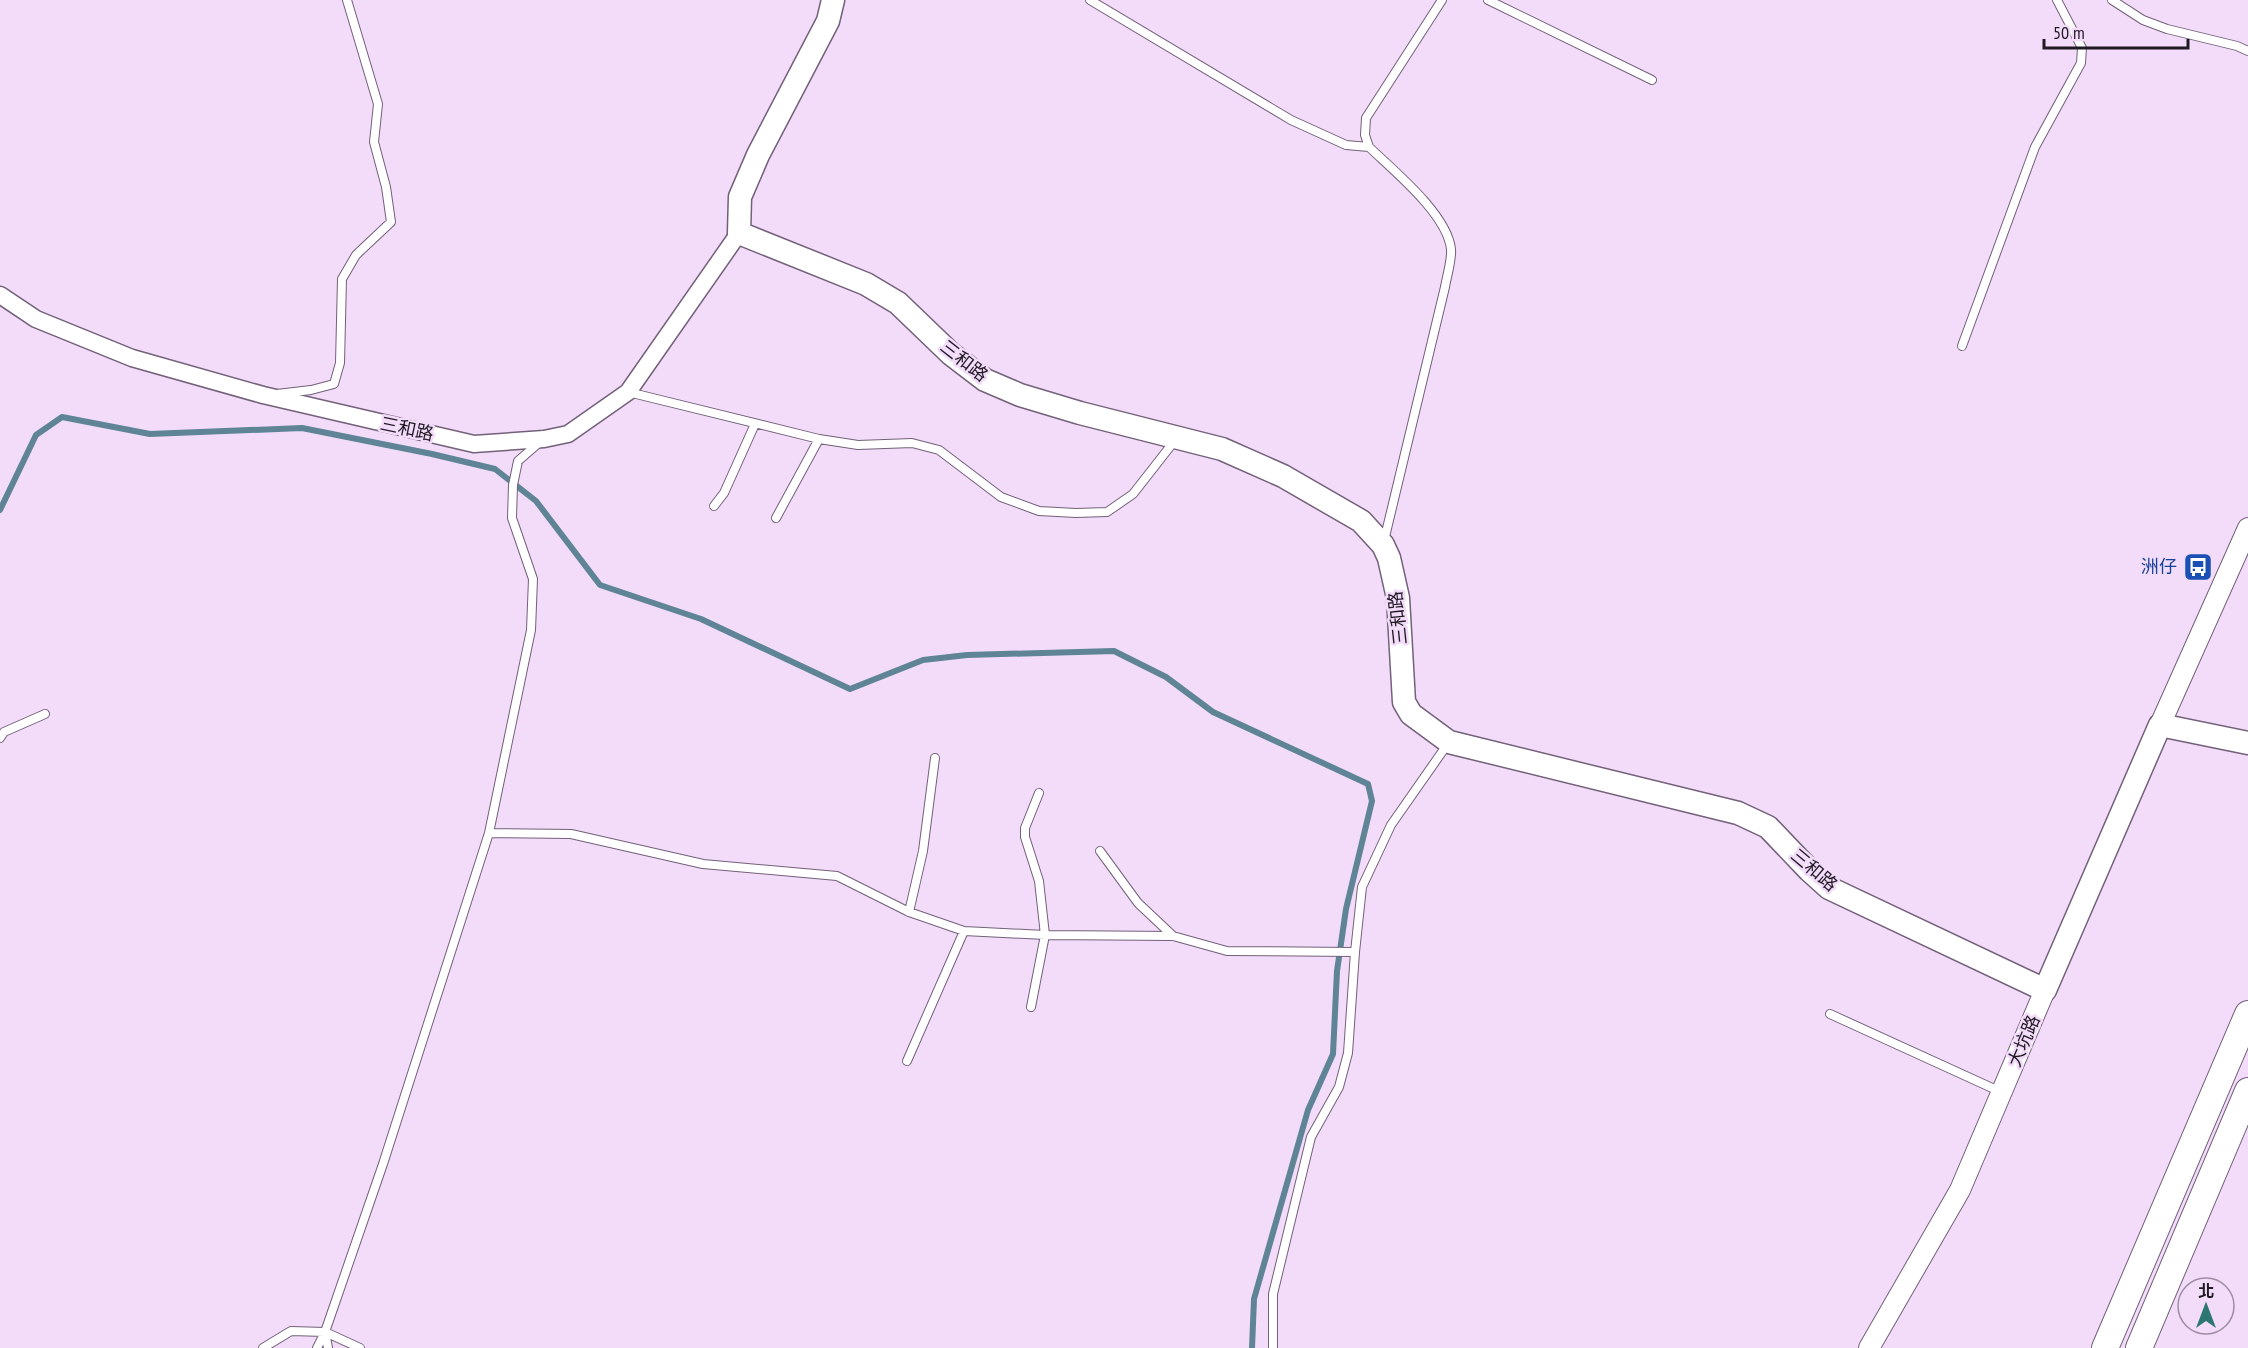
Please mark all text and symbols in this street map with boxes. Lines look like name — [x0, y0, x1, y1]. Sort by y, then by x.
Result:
scale bar — [2044, 12, 2188, 50]
text: 50 m — [2053, 21, 2085, 44]
street label: 三和路 — [936, 335, 993, 386]
street label: 三和路 — [378, 412, 436, 445]
bus stop icon: 洲仔 — [2182, 551, 2214, 583]
place label: 洲仔 — [2141, 555, 2177, 578]
street label: 三和路 — [1383, 590, 1412, 646]
street label: 三和路 — [1786, 843, 1842, 896]
street label: 大坑路 — [2002, 1011, 2045, 1070]
north arrow — [2176, 1276, 2236, 1336]
text: 北 — [2198, 1281, 2214, 1301]

